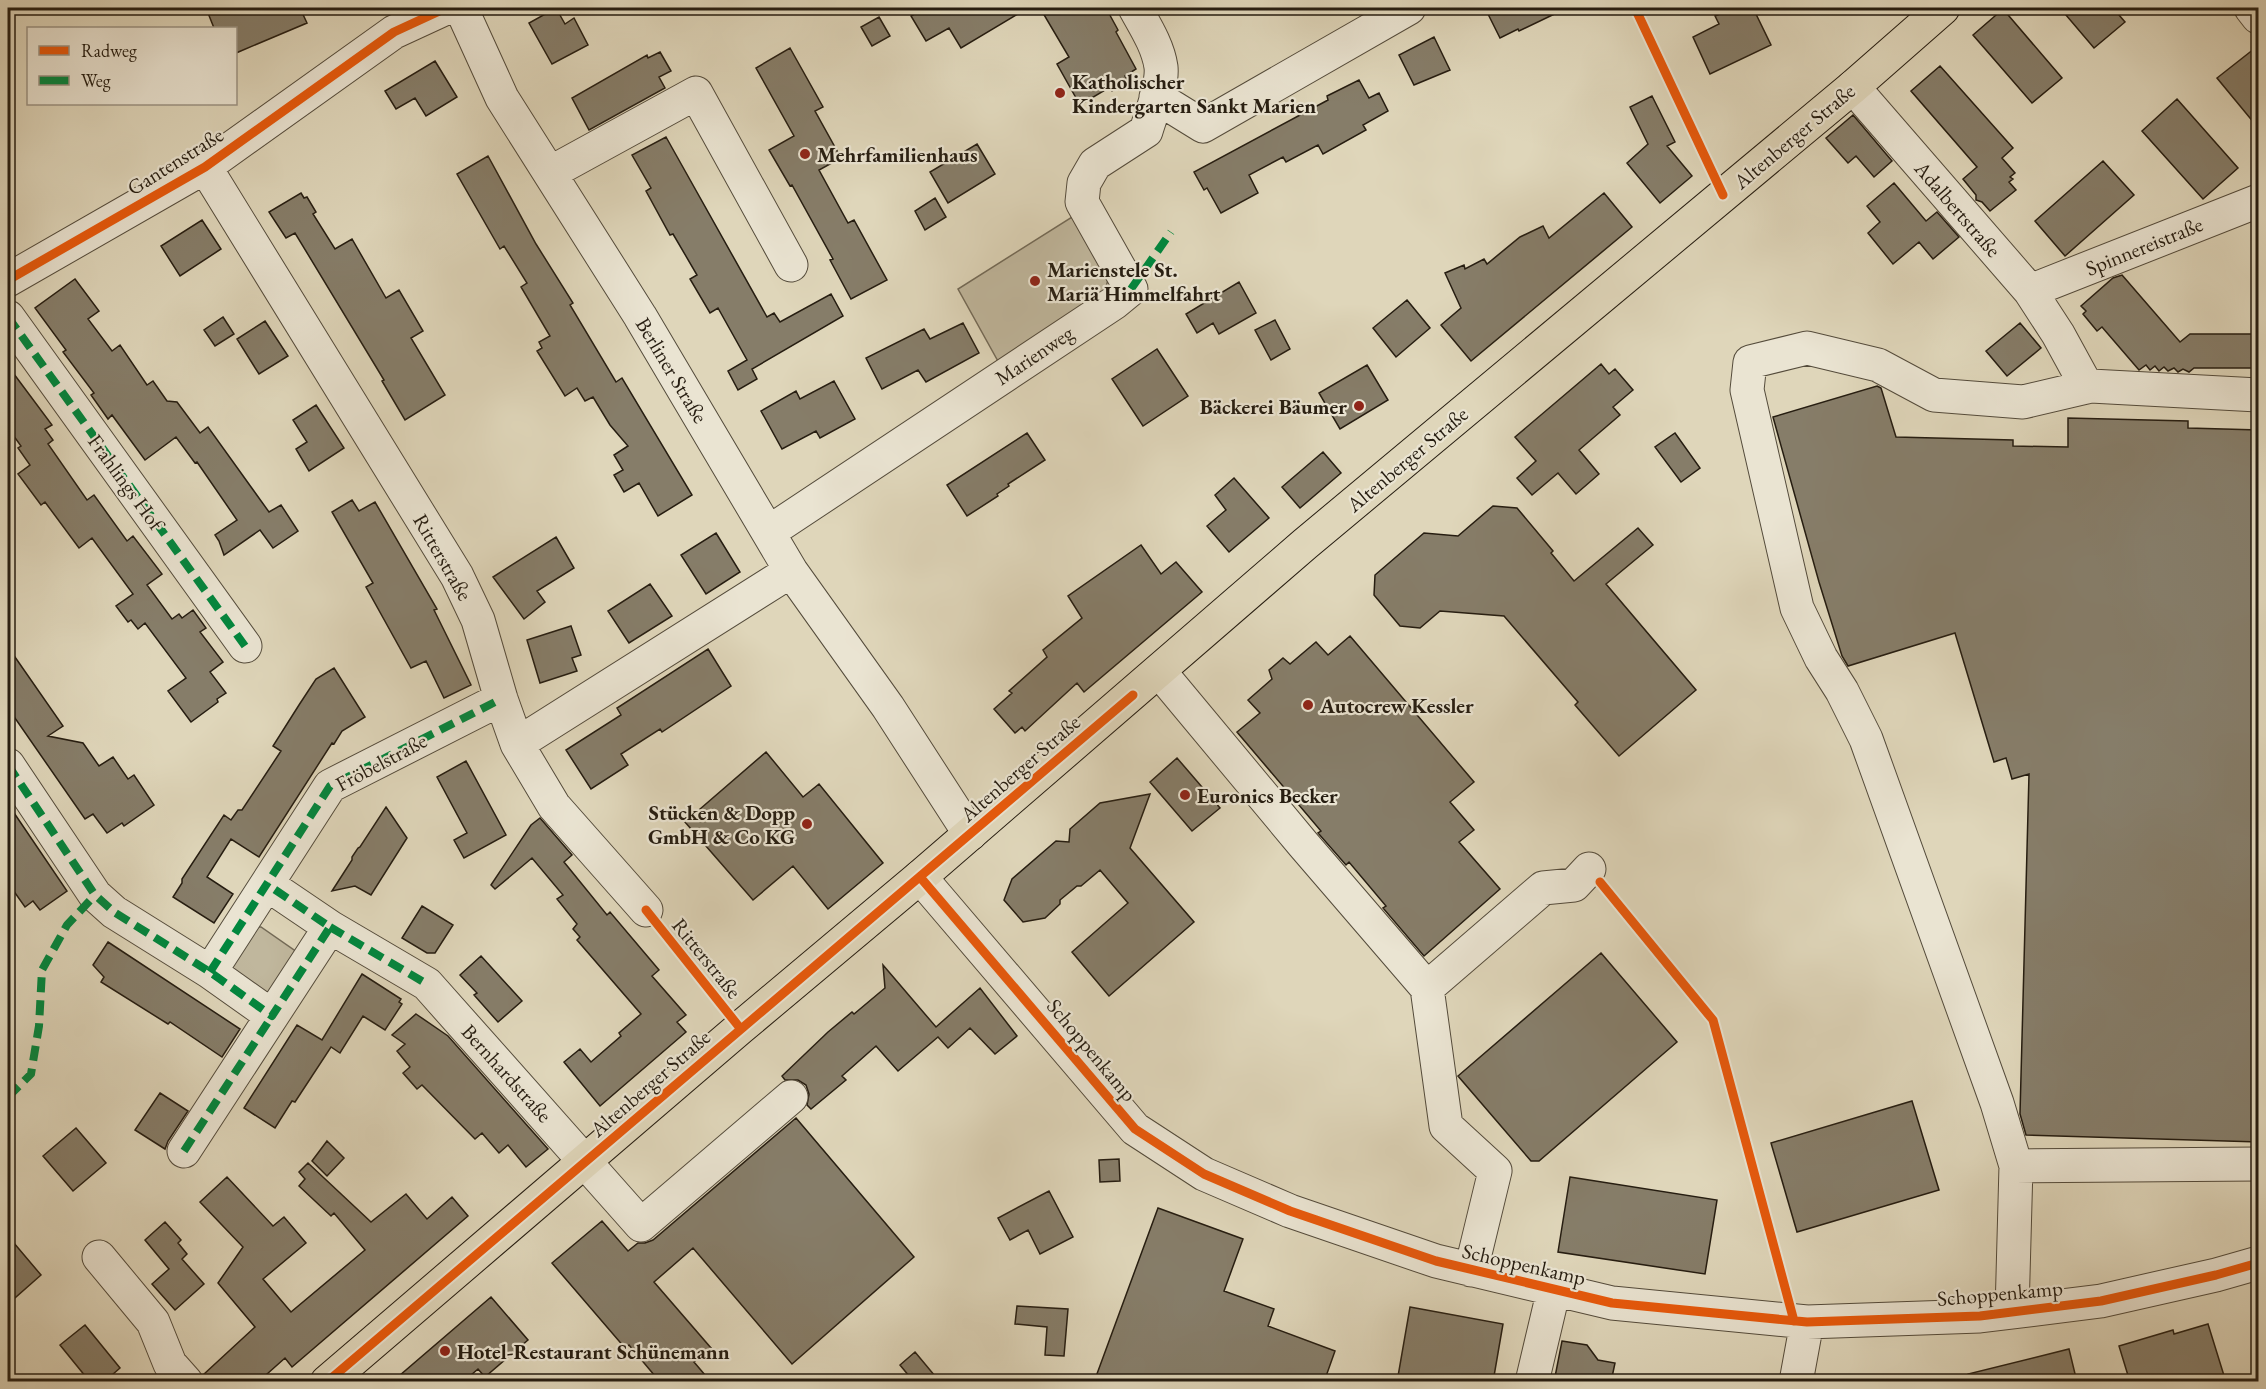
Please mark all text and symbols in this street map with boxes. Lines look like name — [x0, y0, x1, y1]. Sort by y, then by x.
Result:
legend — [27, 27, 237, 105]
text: Radweg — [81, 39, 137, 62]
place label: Katholischer Kindergarten Sankt Marien — [1072, 68, 1316, 119]
text: Weg — [81, 69, 111, 92]
street label: Altenberger Straße — [1727, 77, 1860, 195]
marker: Katholischer Kindergarten Sankt Marien — [1053, 86, 1067, 100]
street label: Gantenstraße — [122, 121, 228, 201]
place label: Mehrfamilienhaus — [817, 141, 977, 168]
marker: Mehrfamilienhaus — [798, 147, 812, 161]
street label: Adalbertstraße — [1908, 155, 2007, 263]
street label: Spinnereistraße — [2081, 210, 2207, 282]
place label: Marienstele St. Mariä Himmelfahrt — [1047, 256, 1221, 307]
marker: Marienstele St. Mariä Himmelfahrt — [1028, 274, 1042, 288]
street label: Berliner Straße — [630, 312, 714, 428]
street label: Marienweg — [990, 318, 1079, 391]
place label: Bäckerei Bäumer — [1200, 393, 1347, 420]
marker: Bäckerei Bäumer — [1352, 399, 1366, 413]
street label: Altenberger Straße — [1340, 400, 1473, 518]
street label: Frahlings Hof — [82, 429, 171, 537]
street label: Ritterstraße — [407, 509, 479, 605]
place label: Autocrew Kessler — [1319, 692, 1474, 719]
marker: Autocrew Kessler — [1301, 698, 1315, 712]
street label: Altenberger Straße — [954, 708, 1086, 828]
street label: Fröbelstraße — [331, 727, 431, 797]
place label: Euronics Becker — [1197, 782, 1338, 809]
marker: Euronics Becker — [1178, 788, 1192, 802]
place label: Stücken & Dopp GmbH & Co KG — [648, 799, 795, 850]
marker: Stücken & Dopp GmbH & Co KG — [800, 817, 814, 831]
street label: Ritterstraße — [666, 912, 748, 1004]
street label: Schoppenkamp — [1041, 993, 1143, 1107]
street label: Bernhardstraße — [456, 1018, 558, 1128]
street label: Altenberger Straße — [584, 1023, 716, 1143]
street label: Schoppenkamp — [1460, 1237, 1589, 1291]
street label: Schoppenkamp — [1936, 1274, 2064, 1312]
place label: Hotel-Restaurant Schünemann — [457, 1338, 730, 1365]
marker: Hotel-Restaurant Schünemann — [438, 1344, 452, 1358]

